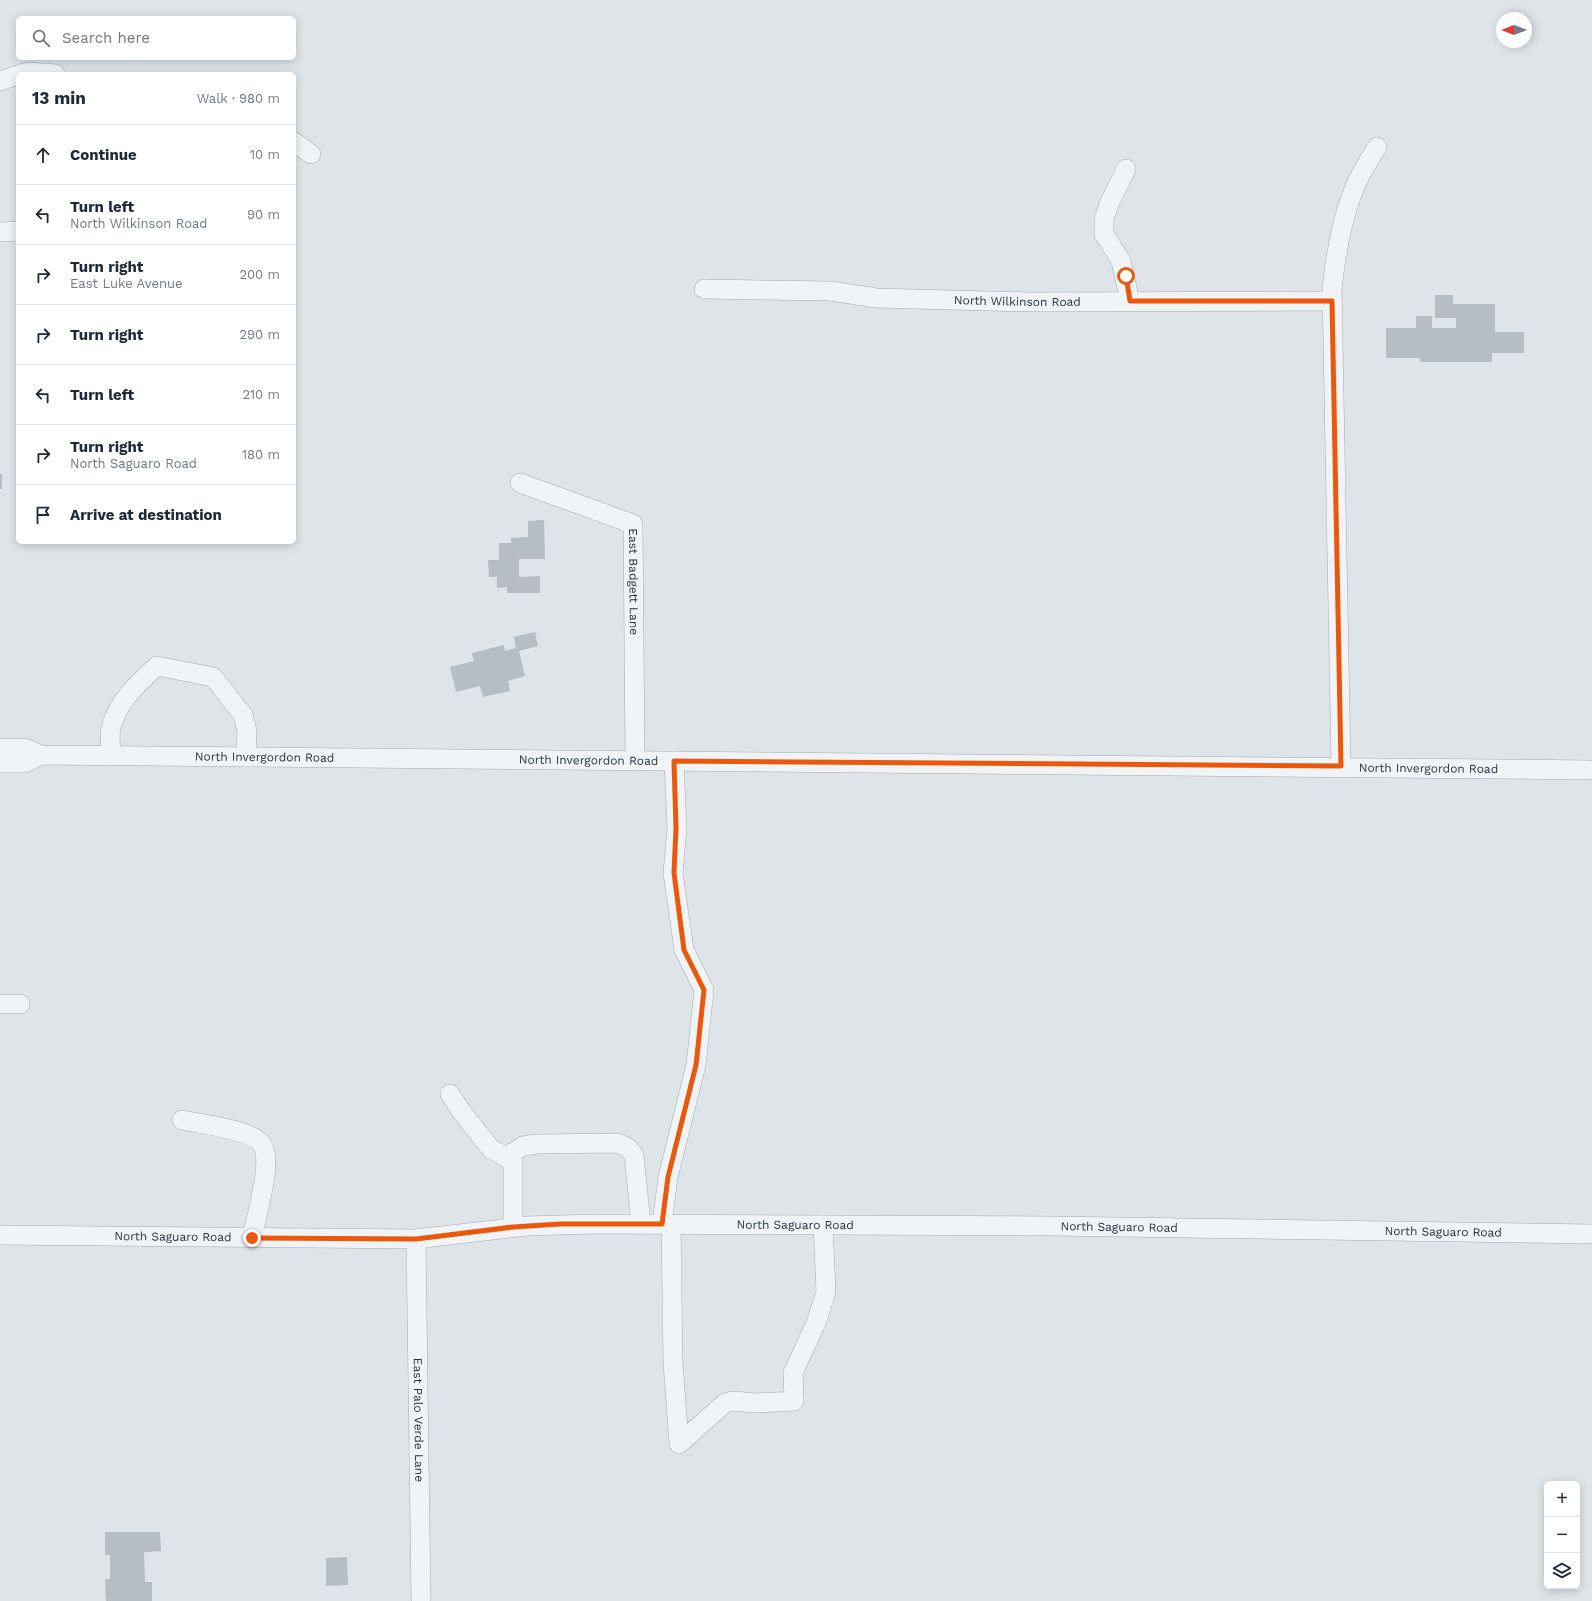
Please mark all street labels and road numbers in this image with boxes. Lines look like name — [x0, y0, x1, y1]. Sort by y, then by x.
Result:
street label: North Wilkinson Road — [954, 293, 1081, 309]
street label: East Badgett Lane — [626, 528, 641, 635]
street label: North Invergordon Road — [195, 749, 334, 765]
street label: North Invergordon Road — [519, 753, 658, 768]
street label: North Invergordon Road — [1359, 761, 1498, 776]
street label: North Saguaro Road — [736, 1218, 854, 1232]
street label: North Saguaro Road — [1060, 1219, 1178, 1235]
street label: North Saguaro Road — [1384, 1224, 1502, 1240]
street label: North Saguaro Road — [114, 1229, 232, 1244]
street label: East Palo Verde Lane — [411, 1358, 426, 1482]

